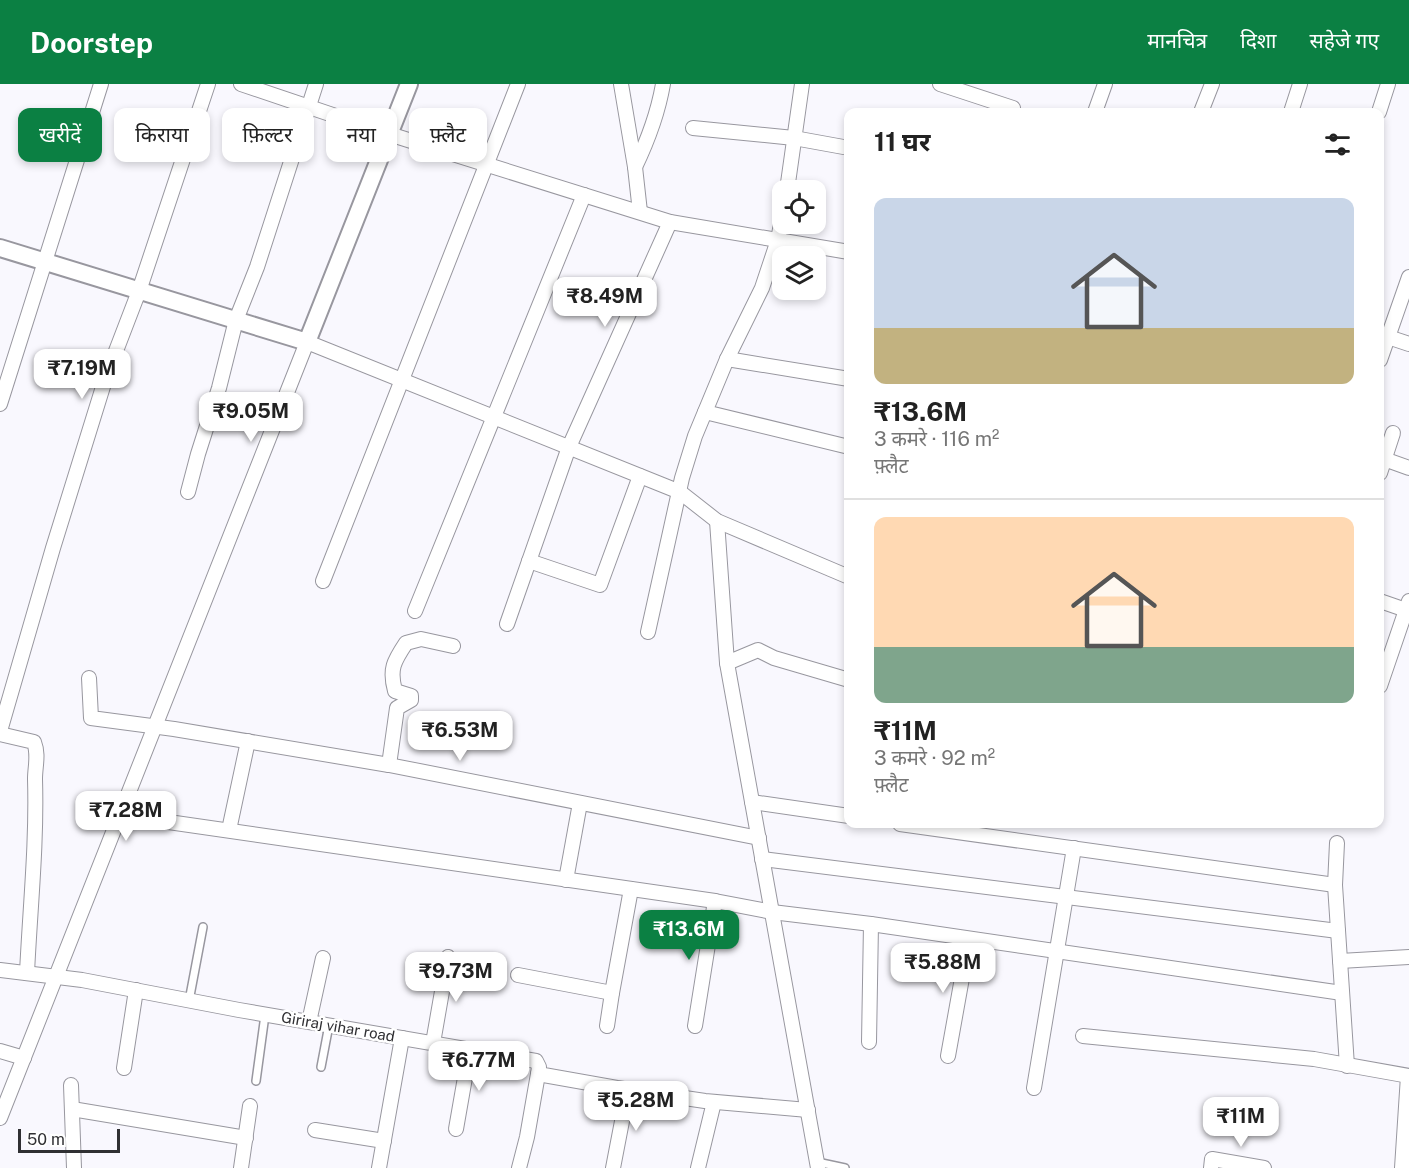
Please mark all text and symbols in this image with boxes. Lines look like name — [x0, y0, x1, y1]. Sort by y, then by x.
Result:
text: Doorstep — [30, 26, 153, 59]
text: मानचित्र — [1147, 28, 1207, 53]
text: दिशा — [1240, 28, 1277, 53]
text: सहेजे गए — [1310, 28, 1379, 53]
chip: खरीदें — [18, 108, 102, 162]
chip: किराया — [114, 108, 210, 162]
chip: फ़िल्टर — [222, 108, 314, 162]
chip: नया — [326, 108, 397, 162]
chip: फ़्लैट — [409, 108, 487, 162]
text: 11 घर — [874, 126, 930, 157]
icon: filters — [1321, 128, 1354, 161]
map controls — [772, 180, 826, 300]
button: locate — [772, 180, 826, 234]
icon: home — [1060, 237, 1168, 345]
button: layers — [772, 246, 826, 300]
pin: ₹8.49M — [556, 277, 654, 328]
text: ₹8.49M — [567, 284, 643, 308]
pin: ₹7.19M — [33, 349, 131, 400]
text: ₹7.19M — [48, 356, 116, 380]
pin: ₹9.05M — [202, 392, 300, 443]
text: ₹13.6M — [874, 396, 967, 427]
text: ₹9.05M — [213, 399, 289, 423]
text: 3 कमरे · 116 m² — [874, 427, 999, 451]
text: फ़्लैट — [874, 454, 909, 478]
icon: home — [1060, 556, 1168, 664]
pin: ₹6.53M — [411, 711, 509, 762]
text: ₹11M — [874, 715, 937, 746]
text: ₹6.53M — [422, 718, 498, 742]
text: 3 कमरे · 92 m² — [874, 746, 995, 770]
text: फ़्लैट — [874, 773, 909, 797]
pin: ₹7.28M — [77, 791, 175, 842]
text: ₹7.28M — [89, 798, 163, 822]
pin: ₹13.6M — [640, 910, 738, 961]
text: ₹13.6M — [653, 917, 725, 941]
pin: ₹5.88M — [894, 943, 992, 994]
text: ₹5.88M — [905, 950, 981, 974]
pin: ₹9.73M — [407, 952, 505, 1003]
text: ₹9.73M — [419, 959, 493, 983]
street label: Giriraj vihar road — [280, 1008, 396, 1045]
pin: ₹6.77M — [430, 1041, 528, 1092]
text: ₹6.77M — [442, 1048, 516, 1072]
pin: ₹5.28M — [587, 1081, 685, 1132]
text: ₹5.28M — [598, 1088, 674, 1112]
pin: ₹11M — [1205, 1097, 1277, 1148]
text: ₹11M — [1217, 1104, 1265, 1128]
scale bar — [18, 1126, 120, 1154]
text: 50 m — [27, 1130, 65, 1149]

